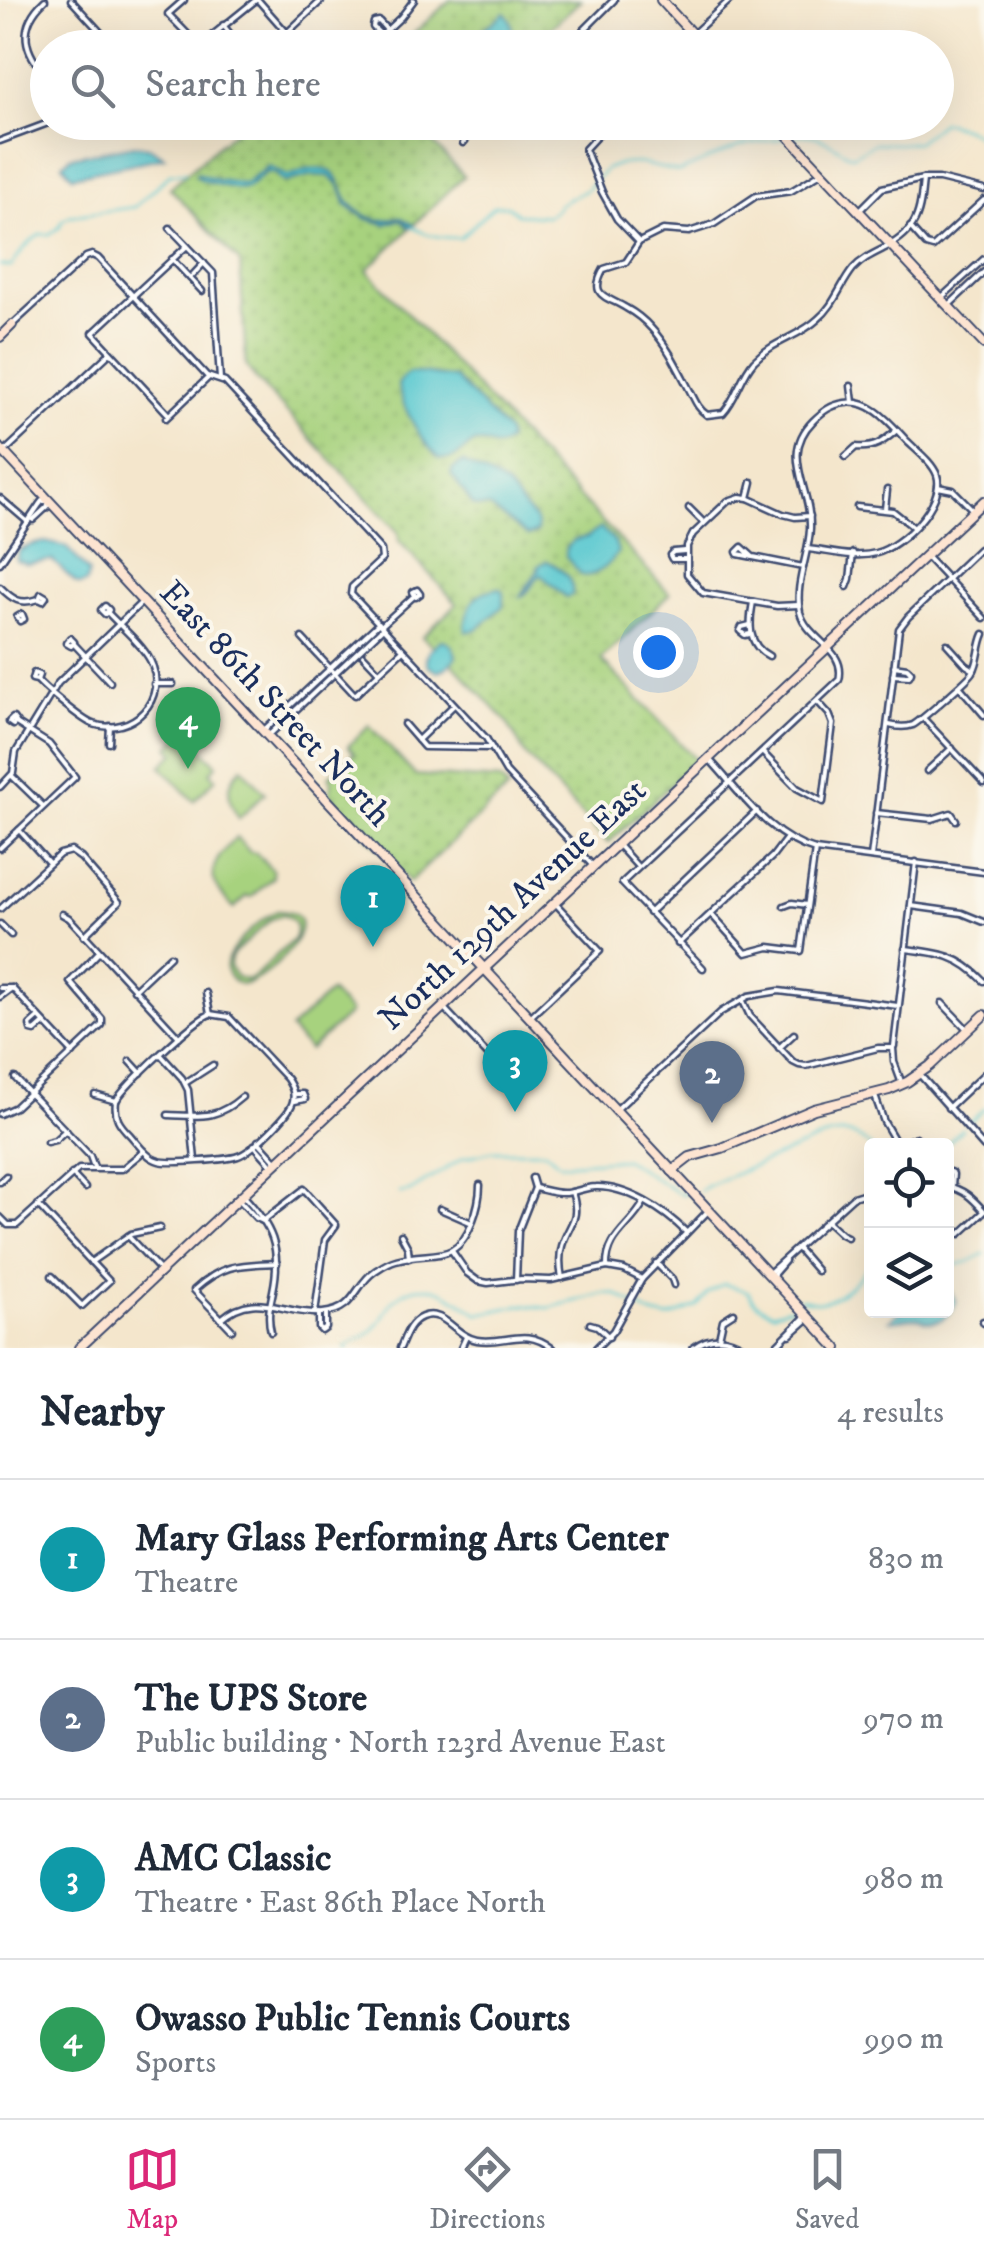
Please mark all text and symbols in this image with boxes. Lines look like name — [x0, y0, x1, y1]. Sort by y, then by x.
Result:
search box — [30, 30, 954, 140]
icon: search — [65, 58, 120, 113]
text: Search here — [145, 61, 321, 109]
street label: East 86th Street North — [150, 572, 400, 836]
your location — [633, 627, 684, 678]
pin: 4 — [156, 686, 220, 769]
street label: North 129th Avenue East — [370, 770, 656, 1040]
pin: 1 — [340, 864, 406, 947]
pin: 3 — [482, 1030, 548, 1112]
pin: 2 — [680, 1040, 744, 1123]
map controls — [864, 1138, 954, 1318]
button: locate — [864, 1138, 954, 1228]
button: layers — [864, 1228, 954, 1318]
text: Nearby — [40, 1387, 164, 1439]
text: 4 results — [837, 1393, 944, 1433]
text: Mary Glass Performing Arts Center — [135, 1515, 669, 1563]
text: 1 — [67, 1539, 78, 1579]
text: 830 m — [868, 1539, 944, 1579]
text: Theatre — [135, 1563, 238, 1603]
text: The UPS Store — [135, 1675, 367, 1723]
text: 2 — [65, 1699, 80, 1739]
text: 970 m — [863, 1699, 944, 1739]
text: Public building · North 123rd Avenue East — [135, 1723, 666, 1763]
text: AMC Classic — [135, 1835, 331, 1883]
text: 3 — [67, 1859, 78, 1899]
text: 980 m — [864, 1859, 944, 1899]
text: Theatre · East 86th Place North — [135, 1883, 546, 1923]
text: Owasso Public Tennis Courts — [135, 1995, 570, 2043]
text: 4 — [63, 2019, 82, 2059]
text: 990 m — [864, 2019, 944, 2059]
text: Sports — [135, 2043, 216, 2083]
tab: Map — [125, 2142, 180, 2237]
tab: Directions — [429, 2142, 545, 2237]
tab: Saved — [795, 2142, 859, 2237]

